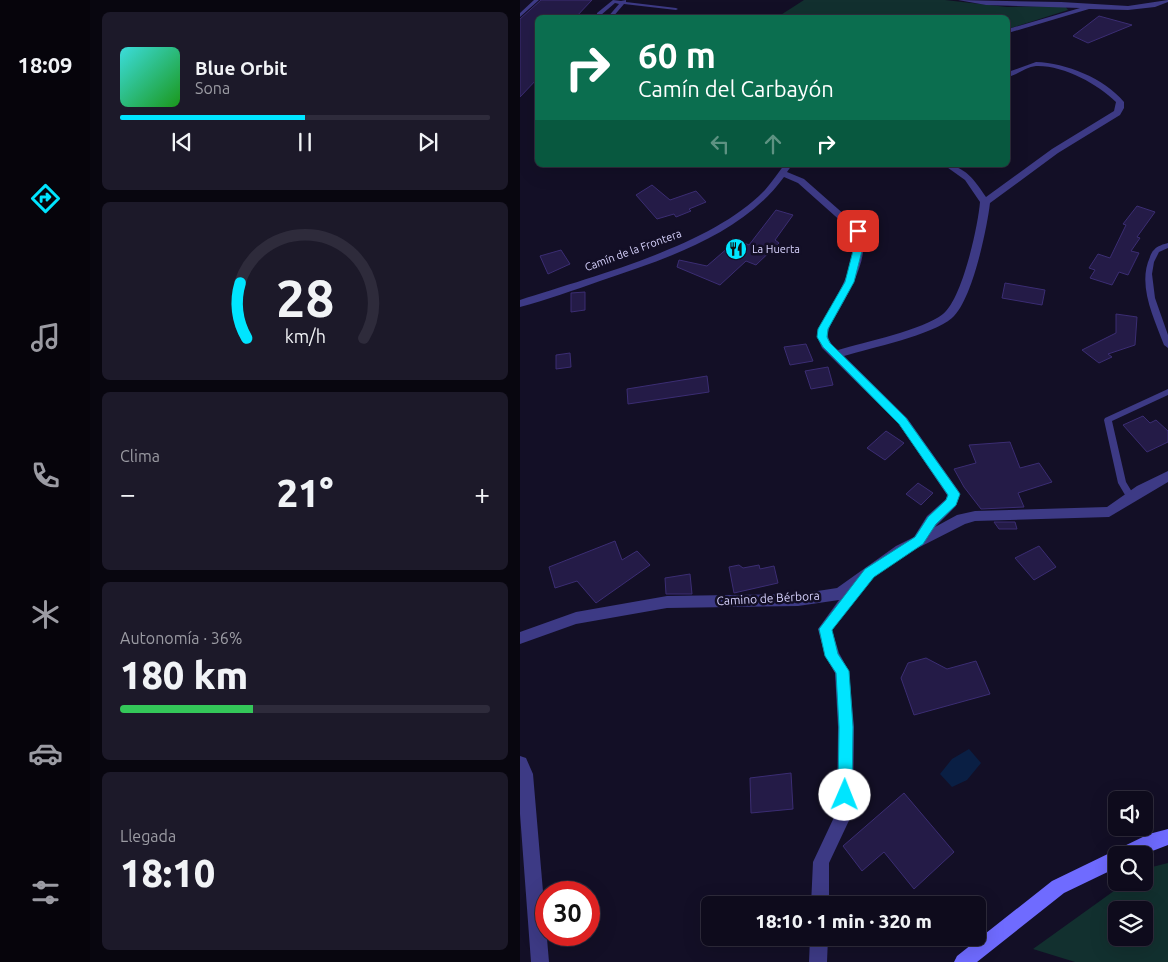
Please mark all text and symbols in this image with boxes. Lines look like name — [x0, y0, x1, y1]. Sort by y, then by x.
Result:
icon: right — [555, 35, 620, 100]
text: 60 m — [638, 35, 716, 75]
text: 18:09 — [17, 52, 73, 77]
text: Blue Orbit — [195, 57, 288, 79]
text: Camín del Carbayón — [638, 76, 834, 101]
text: Sona — [195, 79, 230, 97]
icon: previous — [168, 128, 196, 156]
icon: pause — [291, 128, 319, 156]
icon: next — [414, 128, 442, 156]
icon: left — [706, 130, 734, 158]
icon: ahead — [759, 130, 787, 158]
icon: right — [812, 130, 840, 158]
icon: directions — [28, 181, 63, 216]
pin — [837, 210, 879, 252]
icon: arrive — [844, 217, 872, 245]
street label: Camín de la Frontera — [583, 227, 683, 273]
restaurant icon: La Huerta — [724, 237, 748, 261]
place label: La Huerta — [752, 243, 800, 255]
text: 28 — [276, 269, 334, 327]
icon: music — [28, 320, 63, 355]
text: km/h — [284, 326, 326, 346]
text: Clima — [120, 447, 160, 465]
icon: phone — [28, 458, 63, 493]
text: 21° — [277, 472, 333, 514]
text: − — [120, 478, 136, 509]
text: + — [474, 478, 490, 509]
street label: Camino de Bérbora — [716, 589, 820, 607]
icon: climate — [28, 597, 63, 632]
text: Autonomía · 36% — [120, 629, 242, 647]
text: 180 km — [120, 654, 248, 696]
icon: car — [28, 736, 63, 771]
position arrow — [818, 768, 870, 820]
map controls — [1108, 791, 1153, 946]
button: sound — [1108, 791, 1153, 836]
text: Llegada — [120, 827, 176, 845]
button: search — [1108, 846, 1153, 891]
text: 18:10 — [120, 852, 215, 894]
icon: filters — [28, 875, 63, 910]
speed limit sign: 30 — [535, 881, 600, 946]
button: layers — [1108, 901, 1153, 946]
text: 18:10 · 1 min · 320 m — [755, 910, 932, 932]

